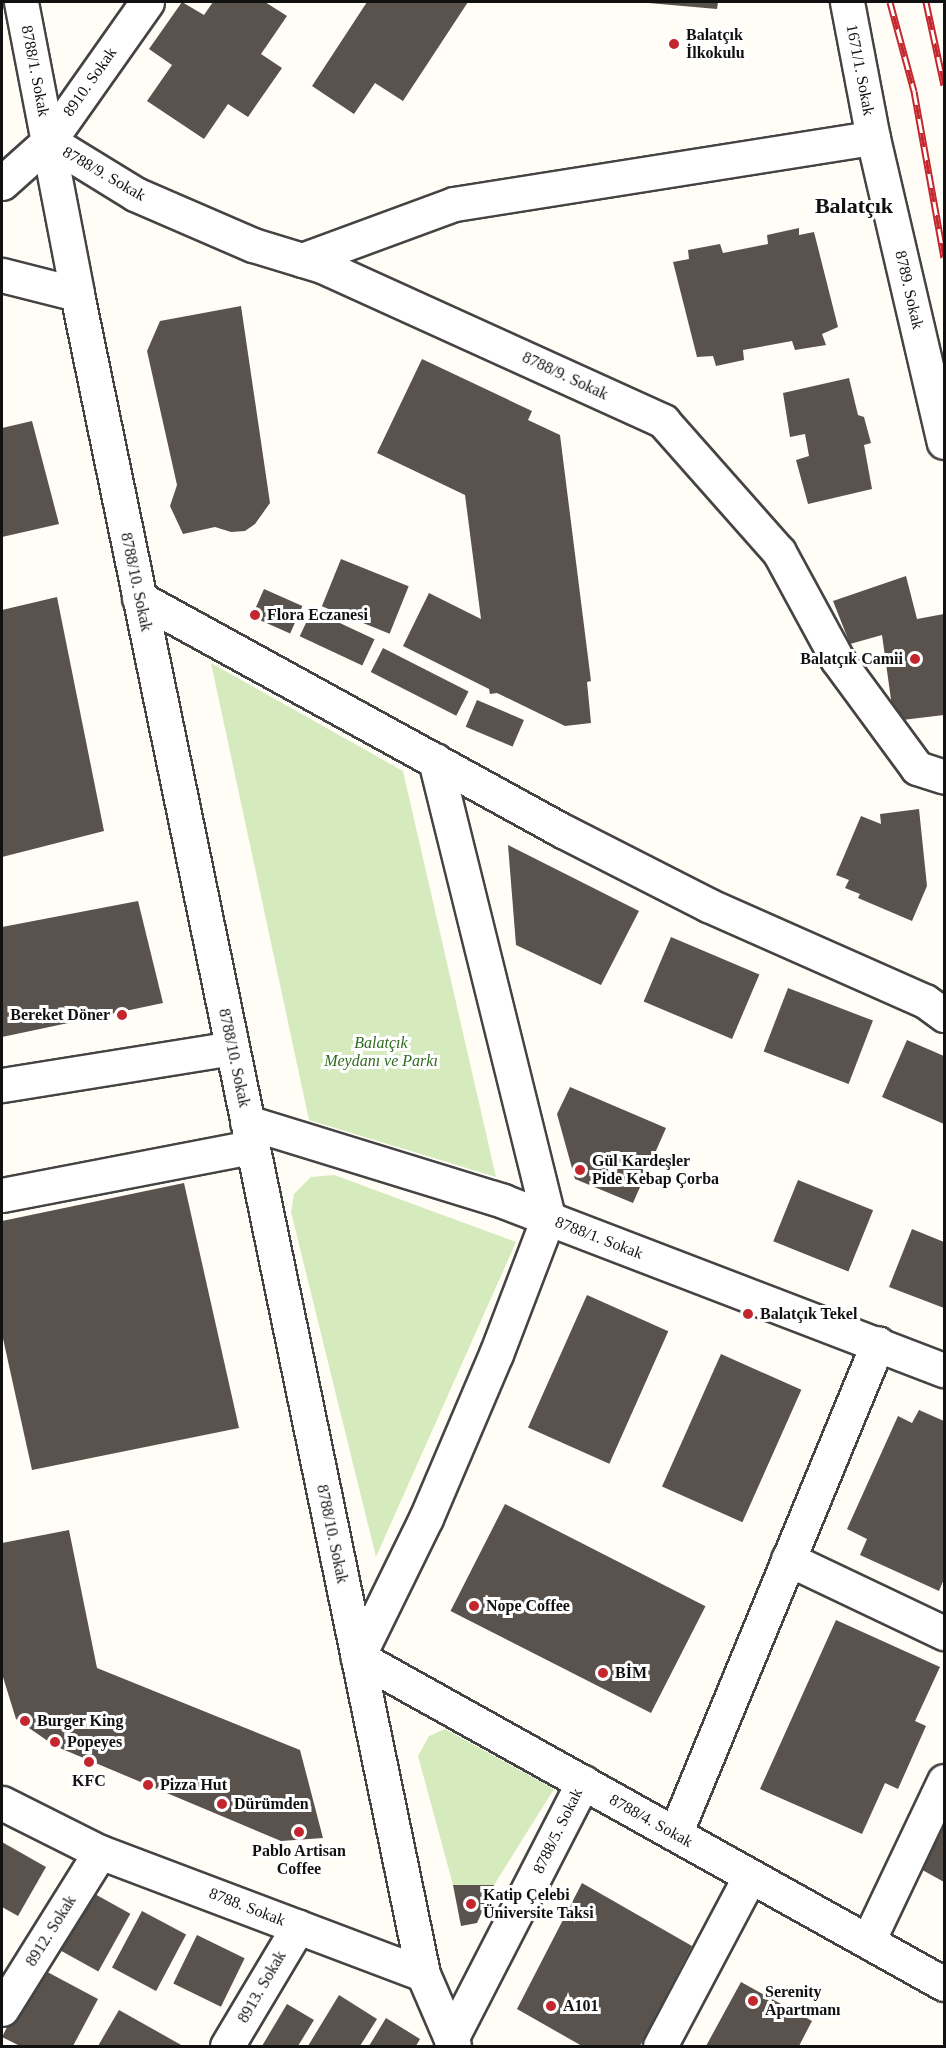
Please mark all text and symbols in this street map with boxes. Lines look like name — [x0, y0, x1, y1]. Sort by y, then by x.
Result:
street label: 1671/1. Sokak — [842, 23, 878, 117]
street label: 8788/1. Sokak — [17, 24, 53, 118]
place label: Balatçık İlkokulu — [686, 25, 745, 63]
marker: Balatçık İlkokulu — [667, 37, 681, 51]
street label: 8910. Sokak — [59, 44, 121, 120]
street label: 8788/9. Sokak — [59, 143, 149, 205]
district label: Balatçık — [815, 193, 893, 219]
street label: 8789. Sokak — [891, 249, 927, 331]
street label: 8788/9. Sokak — [519, 348, 611, 404]
street label: 8788/10. Sokak — [116, 531, 156, 633]
place label: Flora Eczanesi — [267, 605, 368, 625]
marker: Flora Eczanesi — [248, 608, 262, 622]
place label: Balatçık Camii — [800, 649, 903, 669]
marker: Balatçık Camii — [908, 652, 922, 666]
place label: Bereket Döner — [10, 1005, 110, 1025]
street label: 8788/10. Sokak — [214, 1007, 254, 1109]
marker: Bereket Döner — [115, 1008, 129, 1022]
park label: Balatçık Meydanı ve Parkı — [324, 1033, 438, 1071]
place label: Gül Kardeşler Pide Kebap Çorba — [592, 1151, 719, 1189]
marker: Gül Kardeşler Pide Kebap Çorba — [573, 1163, 587, 1177]
street label: 8788/1. Sokak — [552, 1212, 646, 1264]
place label: Balatçık Tekel — [760, 1304, 858, 1324]
marker: Balatçık Tekel — [741, 1307, 755, 1321]
street label: 8788/10. Sokak — [312, 1483, 352, 1585]
place label: Nope Coffee — [486, 1596, 570, 1616]
marker: Nope Coffee — [467, 1599, 481, 1613]
place label: BİM — [615, 1663, 647, 1683]
marker: BİM — [596, 1666, 610, 1680]
place label: Burger King — [37, 1711, 124, 1731]
marker: Burger King — [18, 1714, 32, 1728]
place label: Popeyes — [67, 1732, 122, 1752]
marker: Popeyes — [48, 1735, 62, 1749]
marker: KFC — [82, 1755, 96, 1769]
place label: KFC — [72, 1771, 106, 1791]
place label: Pizza Hut — [160, 1775, 227, 1795]
marker: Pizza Hut — [141, 1778, 155, 1792]
street label: 8788/5. Sokak — [529, 1785, 587, 1877]
street label: 8788/4. Sokak — [606, 1790, 696, 1852]
place label: Dürümden — [234, 1794, 309, 1814]
marker: Dürümden — [215, 1797, 229, 1811]
marker: Pablo Artisan Coffee — [292, 1825, 306, 1839]
place label: Pablo Artisan Coffee — [252, 1841, 346, 1879]
street label: 8788. Sokak — [206, 1884, 288, 1930]
place label: Katip Çelebi Üniversite Taksi — [483, 1885, 594, 1923]
street label: 8912. Sokak — [22, 1892, 80, 1970]
marker: Katip Çelebi Üniversite Taksi — [464, 1897, 478, 1911]
street label: 8913. Sokak — [234, 1948, 290, 2026]
place label: Serenity Apartmanı — [765, 1982, 841, 2020]
marker: Serenity Apartmanı — [746, 1994, 760, 2008]
place label: A101 — [563, 1996, 599, 2016]
marker: A101 — [544, 1999, 558, 2013]

